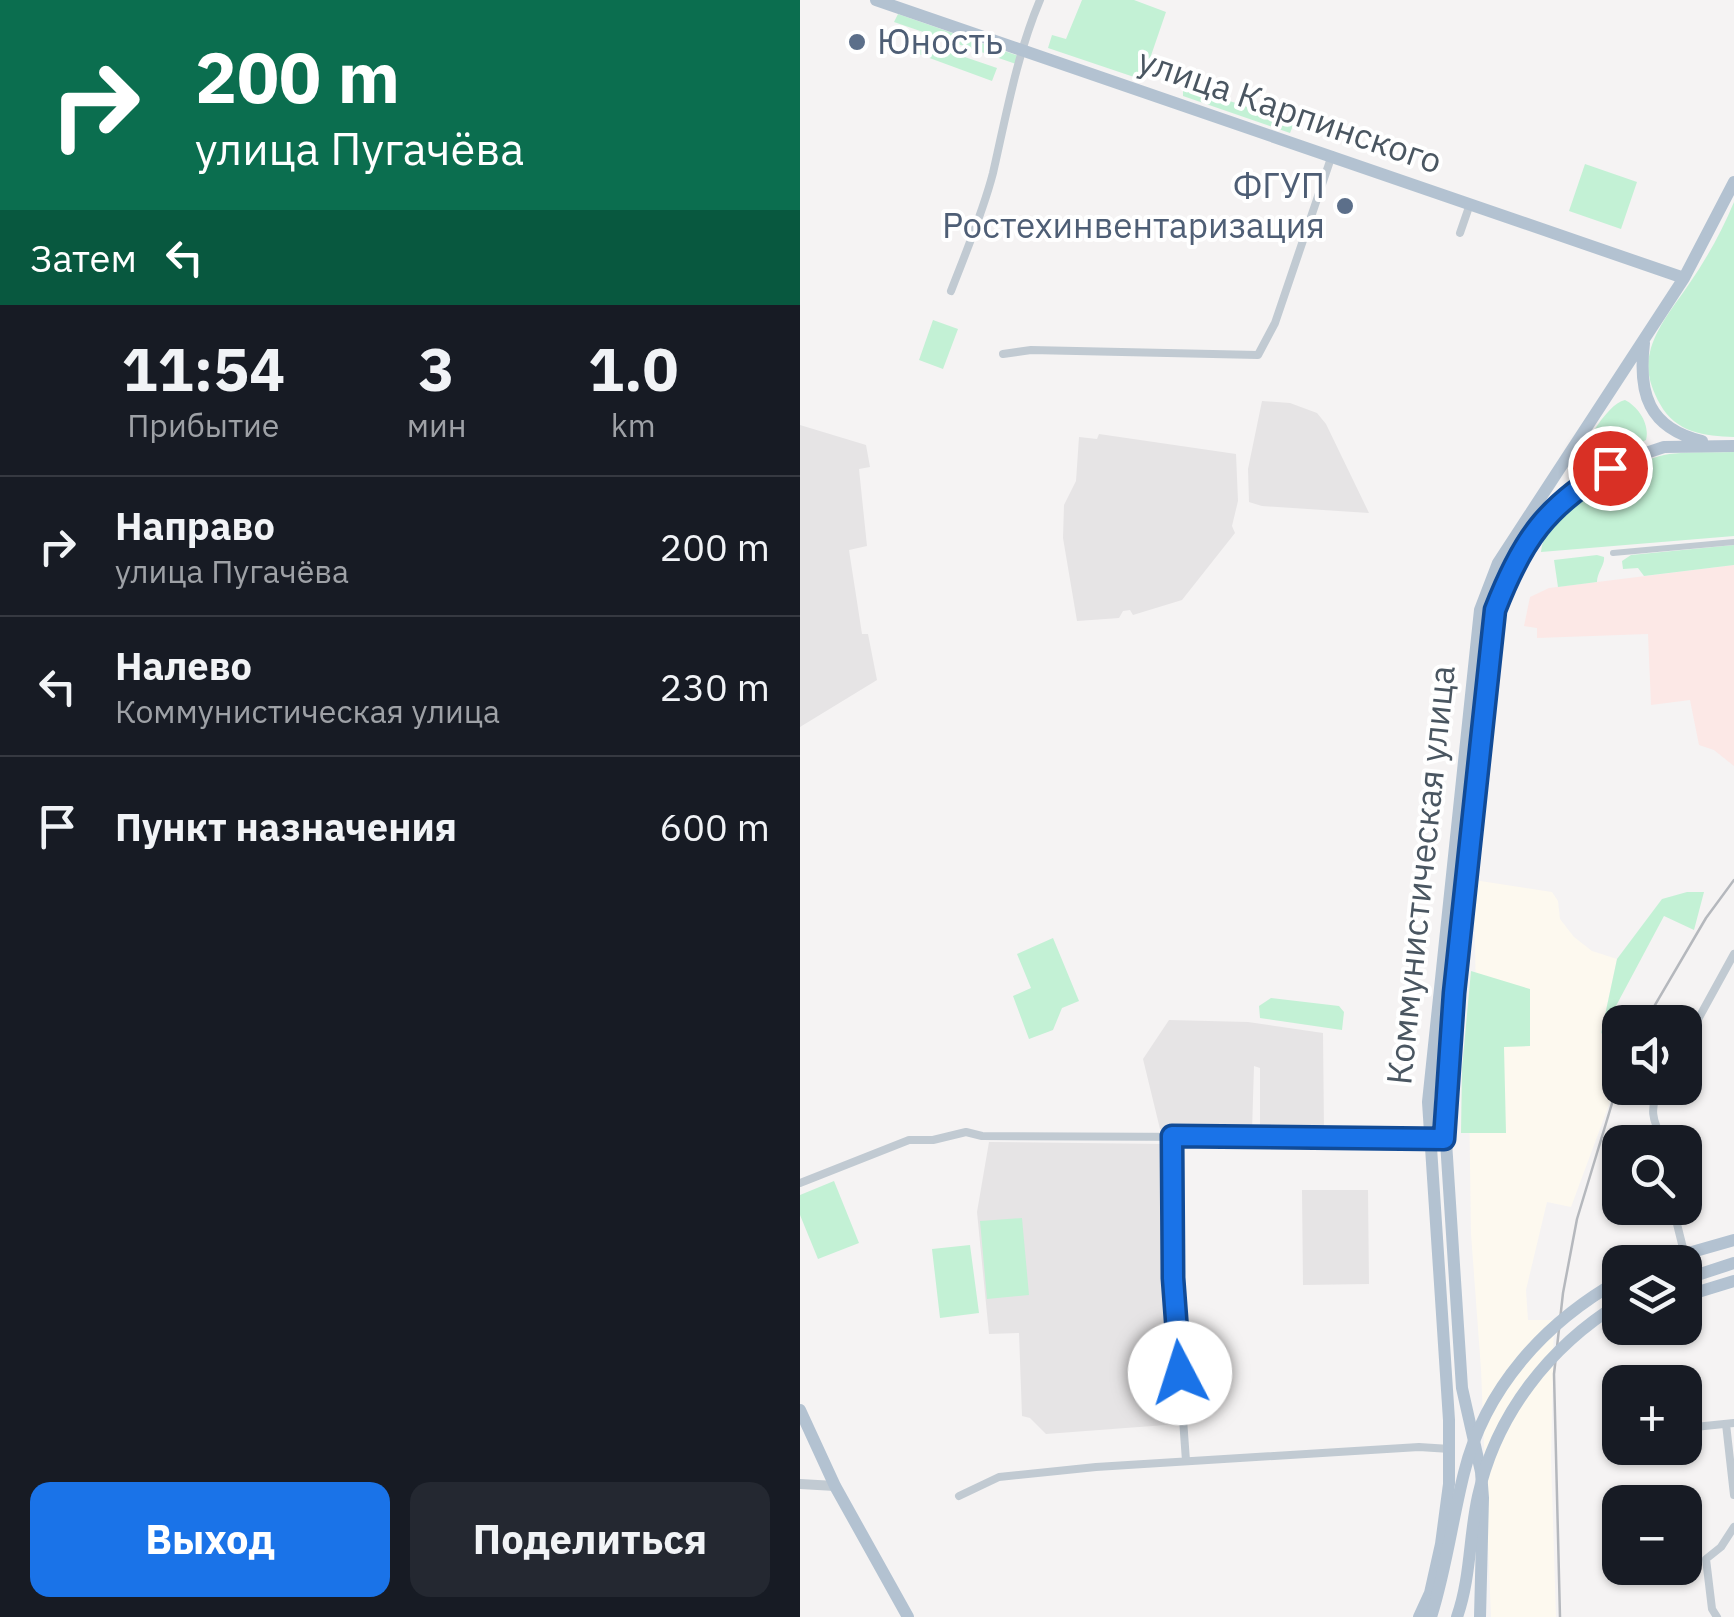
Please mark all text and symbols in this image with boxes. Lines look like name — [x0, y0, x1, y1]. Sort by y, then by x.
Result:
place label: Юность — [877, 18, 1003, 64]
text: 200 m — [195, 31, 400, 122]
marker: Юность — [846, 31, 868, 53]
street label: улица Карпинского — [1132, 36, 1448, 184]
icon: right — [30, 40, 160, 170]
text: улица Пугачёва — [195, 119, 524, 177]
place label: ФГУП Ростехинвентаризация — [942, 162, 1325, 248]
marker: ФГУП Ростехинвентаризация — [1334, 195, 1356, 217]
icon: left — [157, 230, 212, 285]
text: Затем — [30, 233, 137, 282]
text: 11:54 — [121, 329, 285, 408]
text: 3 — [419, 329, 455, 408]
text: 1.0 — [588, 329, 679, 408]
text: Прибытие — [127, 404, 279, 446]
text: мин — [407, 404, 467, 446]
text: km — [611, 404, 656, 446]
pin — [1568, 426, 1653, 511]
icon: arrive — [1583, 441, 1638, 496]
text: Направо — [115, 501, 275, 550]
icon: right — [30, 519, 85, 574]
text: 200 m — [659, 522, 770, 571]
text: улица Пугачёва — [115, 550, 349, 592]
text: Налево — [115, 641, 252, 690]
icon: left — [30, 659, 85, 714]
text: 230 m — [659, 662, 770, 711]
street label: Коммунистическая улица — [1375, 663, 1465, 1087]
text: Коммунистическая улица — [115, 690, 500, 732]
icon: arrive — [30, 799, 85, 854]
text: Пункт назначения — [115, 802, 457, 851]
text: 600 m — [659, 802, 770, 851]
map controls — [1602, 1005, 1702, 1585]
button: sound — [1602, 1005, 1702, 1105]
button: search — [1602, 1125, 1702, 1225]
button: layers — [1602, 1245, 1702, 1345]
position arrow — [1128, 1321, 1232, 1425]
button: + — [1602, 1365, 1702, 1465]
button: Выход — [30, 1482, 390, 1597]
button: Поделиться — [410, 1482, 770, 1597]
button: − — [1602, 1485, 1702, 1585]

